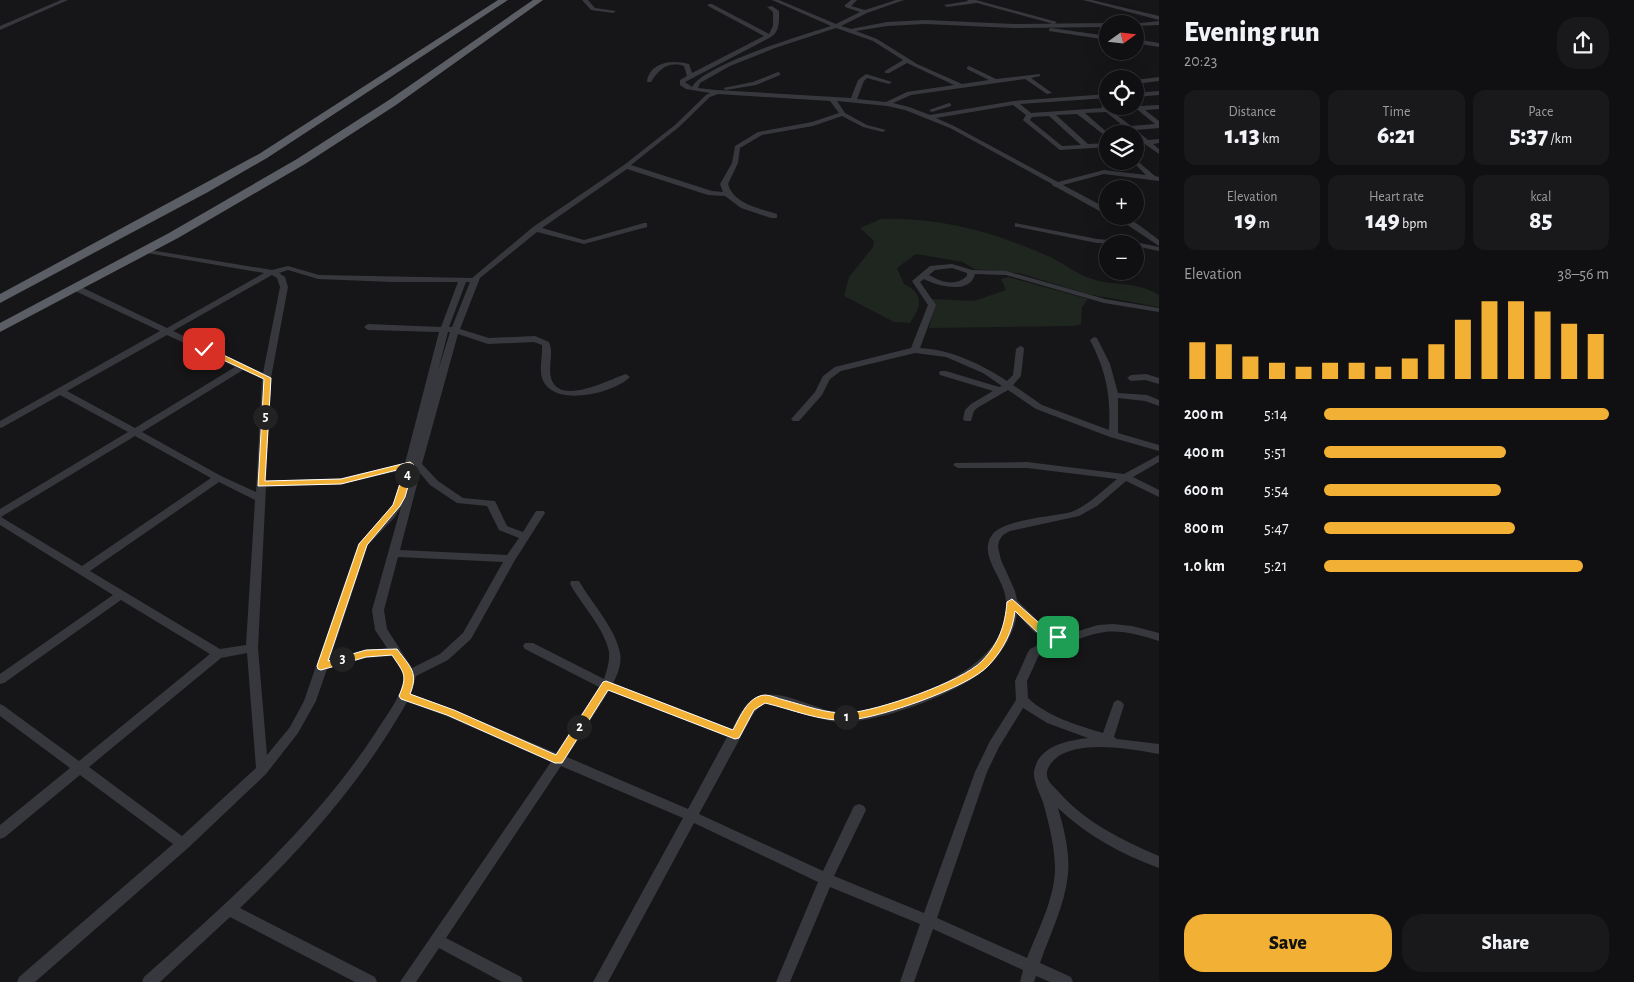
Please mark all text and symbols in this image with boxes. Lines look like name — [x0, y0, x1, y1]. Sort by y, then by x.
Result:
north arrow — [1099, 15, 1144, 60]
map controls — [1099, 15, 1144, 280]
button: share — [1557, 17, 1609, 69]
text: Evening run — [1184, 19, 1320, 47]
text: 20:23 — [1184, 53, 1217, 69]
button: locate — [1099, 70, 1144, 115]
text: Distance — [1228, 105, 1276, 119]
text: Time — [1383, 105, 1410, 119]
text: Pace — [1528, 105, 1553, 119]
text: 1.13 — [1225, 123, 1260, 148]
text: 6:21 — [1377, 123, 1416, 148]
text: 5:37 — [1510, 123, 1548, 148]
button: layers — [1099, 125, 1144, 170]
text: km — [1260, 132, 1280, 146]
text: /km — [1548, 132, 1572, 146]
button: + — [1099, 180, 1144, 225]
text: Elevation — [1227, 190, 1277, 204]
text: Heart rate — [1369, 190, 1424, 204]
text: kcal — [1530, 190, 1551, 204]
text: 19 — [1235, 208, 1256, 233]
text: 149 — [1366, 208, 1400, 233]
text: 85 — [1529, 208, 1553, 233]
text: m — [1256, 217, 1270, 231]
text: bpm — [1400, 217, 1427, 231]
button: − — [1099, 235, 1144, 280]
text: Elevation — [1184, 266, 1242, 282]
text: 38–56 m — [1558, 266, 1609, 282]
pin — [183, 328, 225, 370]
icon: check — [190, 335, 218, 363]
pin: 5 — [252, 404, 278, 430]
text: 200 m — [1184, 406, 1224, 422]
text: 5:14 — [1264, 406, 1288, 422]
text: 5 — [262, 410, 269, 424]
text: 400 m — [1184, 444, 1224, 460]
text: 5:51 — [1264, 444, 1287, 460]
pin: 4 — [394, 462, 420, 488]
text: 4 — [404, 468, 411, 482]
text: 600 m — [1184, 482, 1224, 498]
text: 5:54 — [1264, 482, 1289, 498]
text: 800 m — [1184, 520, 1224, 536]
text: 5:47 — [1264, 520, 1289, 536]
text: 1.0 km — [1184, 558, 1225, 574]
text: 5:21 — [1264, 558, 1287, 574]
pin — [1037, 616, 1079, 658]
icon: arrive — [1044, 623, 1072, 651]
pin: 3 — [330, 646, 354, 672]
text: 3 — [339, 652, 346, 666]
pin: 1 — [834, 704, 858, 730]
text: 1 — [844, 710, 849, 724]
pin: 2 — [566, 714, 592, 740]
text: 2 — [576, 720, 583, 734]
button: Save — [1184, 914, 1392, 972]
button: Share — [1402, 914, 1609, 972]

